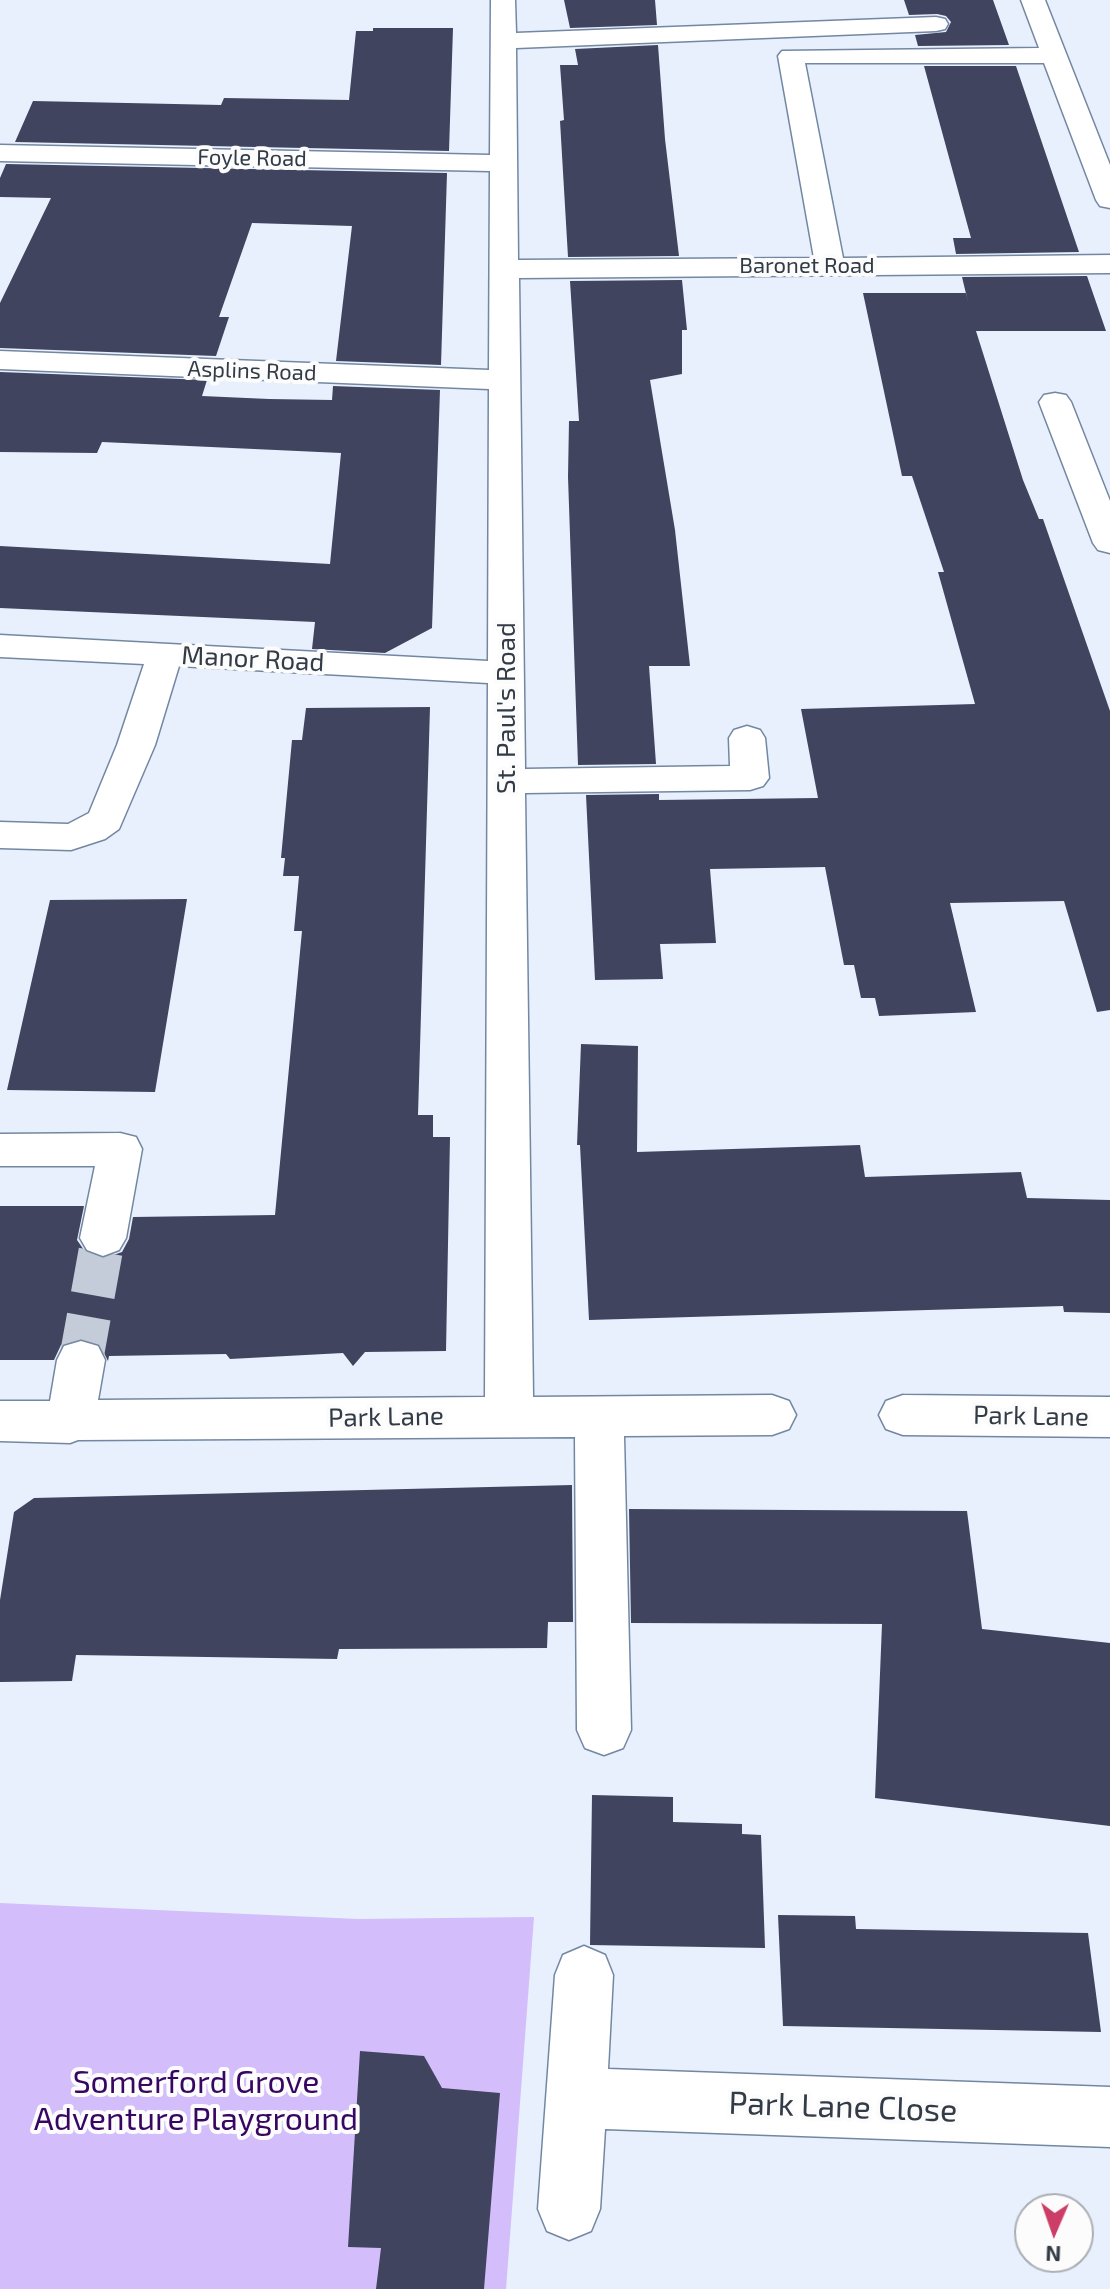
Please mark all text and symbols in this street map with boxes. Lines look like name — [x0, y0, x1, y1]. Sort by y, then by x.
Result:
street label: Foyle Road — [197, 144, 307, 172]
street label: Baronet Road — [739, 253, 875, 279]
street label: Asplins Road — [187, 356, 317, 386]
street label: St. Paul's Road — [490, 622, 522, 794]
street label: Manor Road — [181, 640, 325, 678]
street label: Park Lane — [973, 1399, 1089, 1433]
street label: Park Lane — [328, 1400, 444, 1434]
park label: Somerford Grove Adventure Playground — [34, 2063, 358, 2138]
street label: Park Lane Close — [728, 2084, 958, 2130]
north arrow — [1014, 2193, 1094, 2273]
text: N — [1045, 2242, 1062, 2268]

